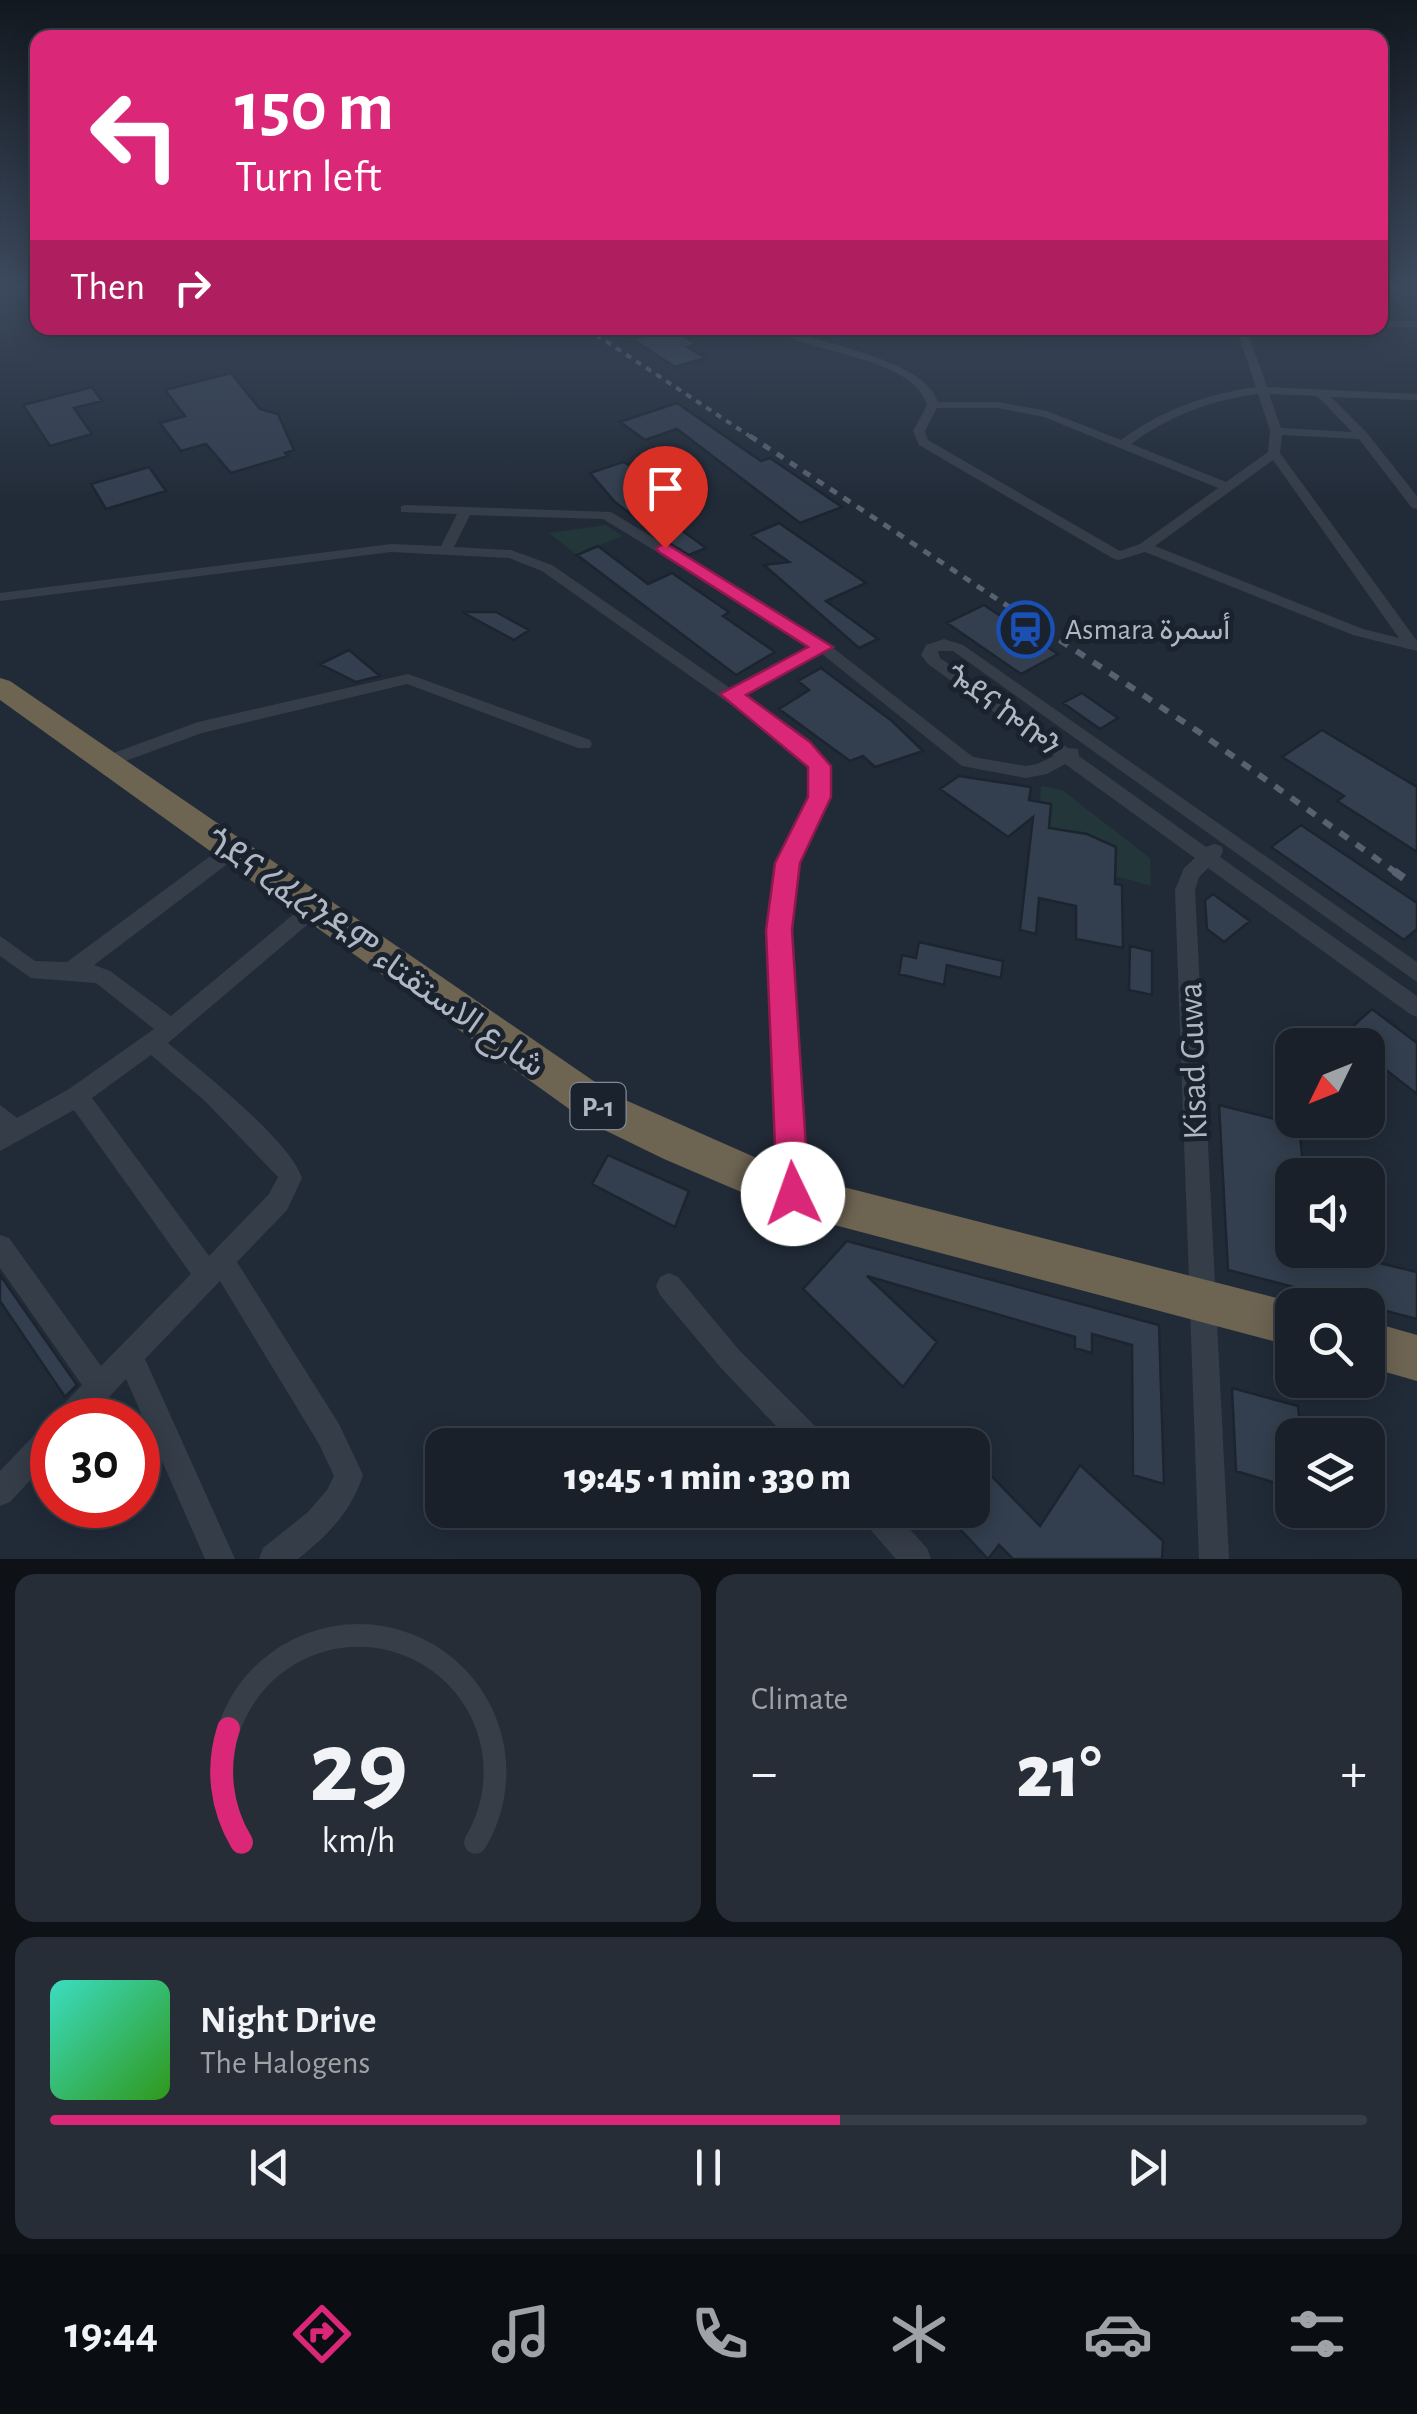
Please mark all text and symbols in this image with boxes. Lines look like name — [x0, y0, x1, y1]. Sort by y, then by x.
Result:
icon: left — [70, 70, 200, 200]
text: 150 m — [235, 73, 394, 143]
text: Turn left — [235, 155, 382, 200]
icon: right — [165, 260, 220, 315]
text: Then — [70, 269, 145, 307]
pin — [623, 446, 708, 549]
icon: arrive — [638, 461, 693, 516]
station icon: Asmara أسمرة — [996, 599, 1056, 659]
place label: Asmara أسمرة — [1065, 612, 1230, 647]
street label: ጐደና ኰኰን — [940, 660, 1065, 762]
street label: ጎደና ረፈረንዱም شارع الاستقتاء — [196, 823, 551, 1088]
street label: Kisad Guwa — [1173, 982, 1214, 1140]
north arrow — [1275, 1028, 1385, 1138]
map controls — [1275, 1028, 1385, 1528]
road number: P-1 — [570, 1083, 626, 1129]
position arrow — [741, 1142, 845, 1246]
button: sound — [1275, 1158, 1385, 1268]
button: search — [1275, 1288, 1385, 1398]
speed limit sign: 30 — [30, 1398, 160, 1528]
button: layers — [1275, 1418, 1385, 1528]
text: 19:45 · 1 min · 330 m — [564, 1459, 851, 1497]
text: Climate — [751, 1683, 848, 1715]
text: 29 — [308, 1717, 408, 1821]
text: 21° — [1016, 1736, 1102, 1811]
text: − — [751, 1746, 777, 1801]
text: + — [1341, 1746, 1367, 1801]
text: km/h — [321, 1823, 395, 1859]
text: Night Drive — [200, 2002, 376, 2040]
text: The Halogens — [200, 2047, 370, 2079]
icon: previous — [242, 2140, 297, 2195]
icon: pause — [681, 2140, 736, 2195]
icon: next — [1120, 2140, 1175, 2195]
icon: directions — [287, 2299, 357, 2369]
icon: music — [486, 2299, 556, 2369]
icon: phone — [685, 2299, 755, 2369]
icon: climate — [884, 2299, 954, 2369]
icon: car — [1083, 2299, 1153, 2369]
icon: filters — [1282, 2299, 1352, 2369]
text: 19:44 — [65, 2311, 158, 2356]

